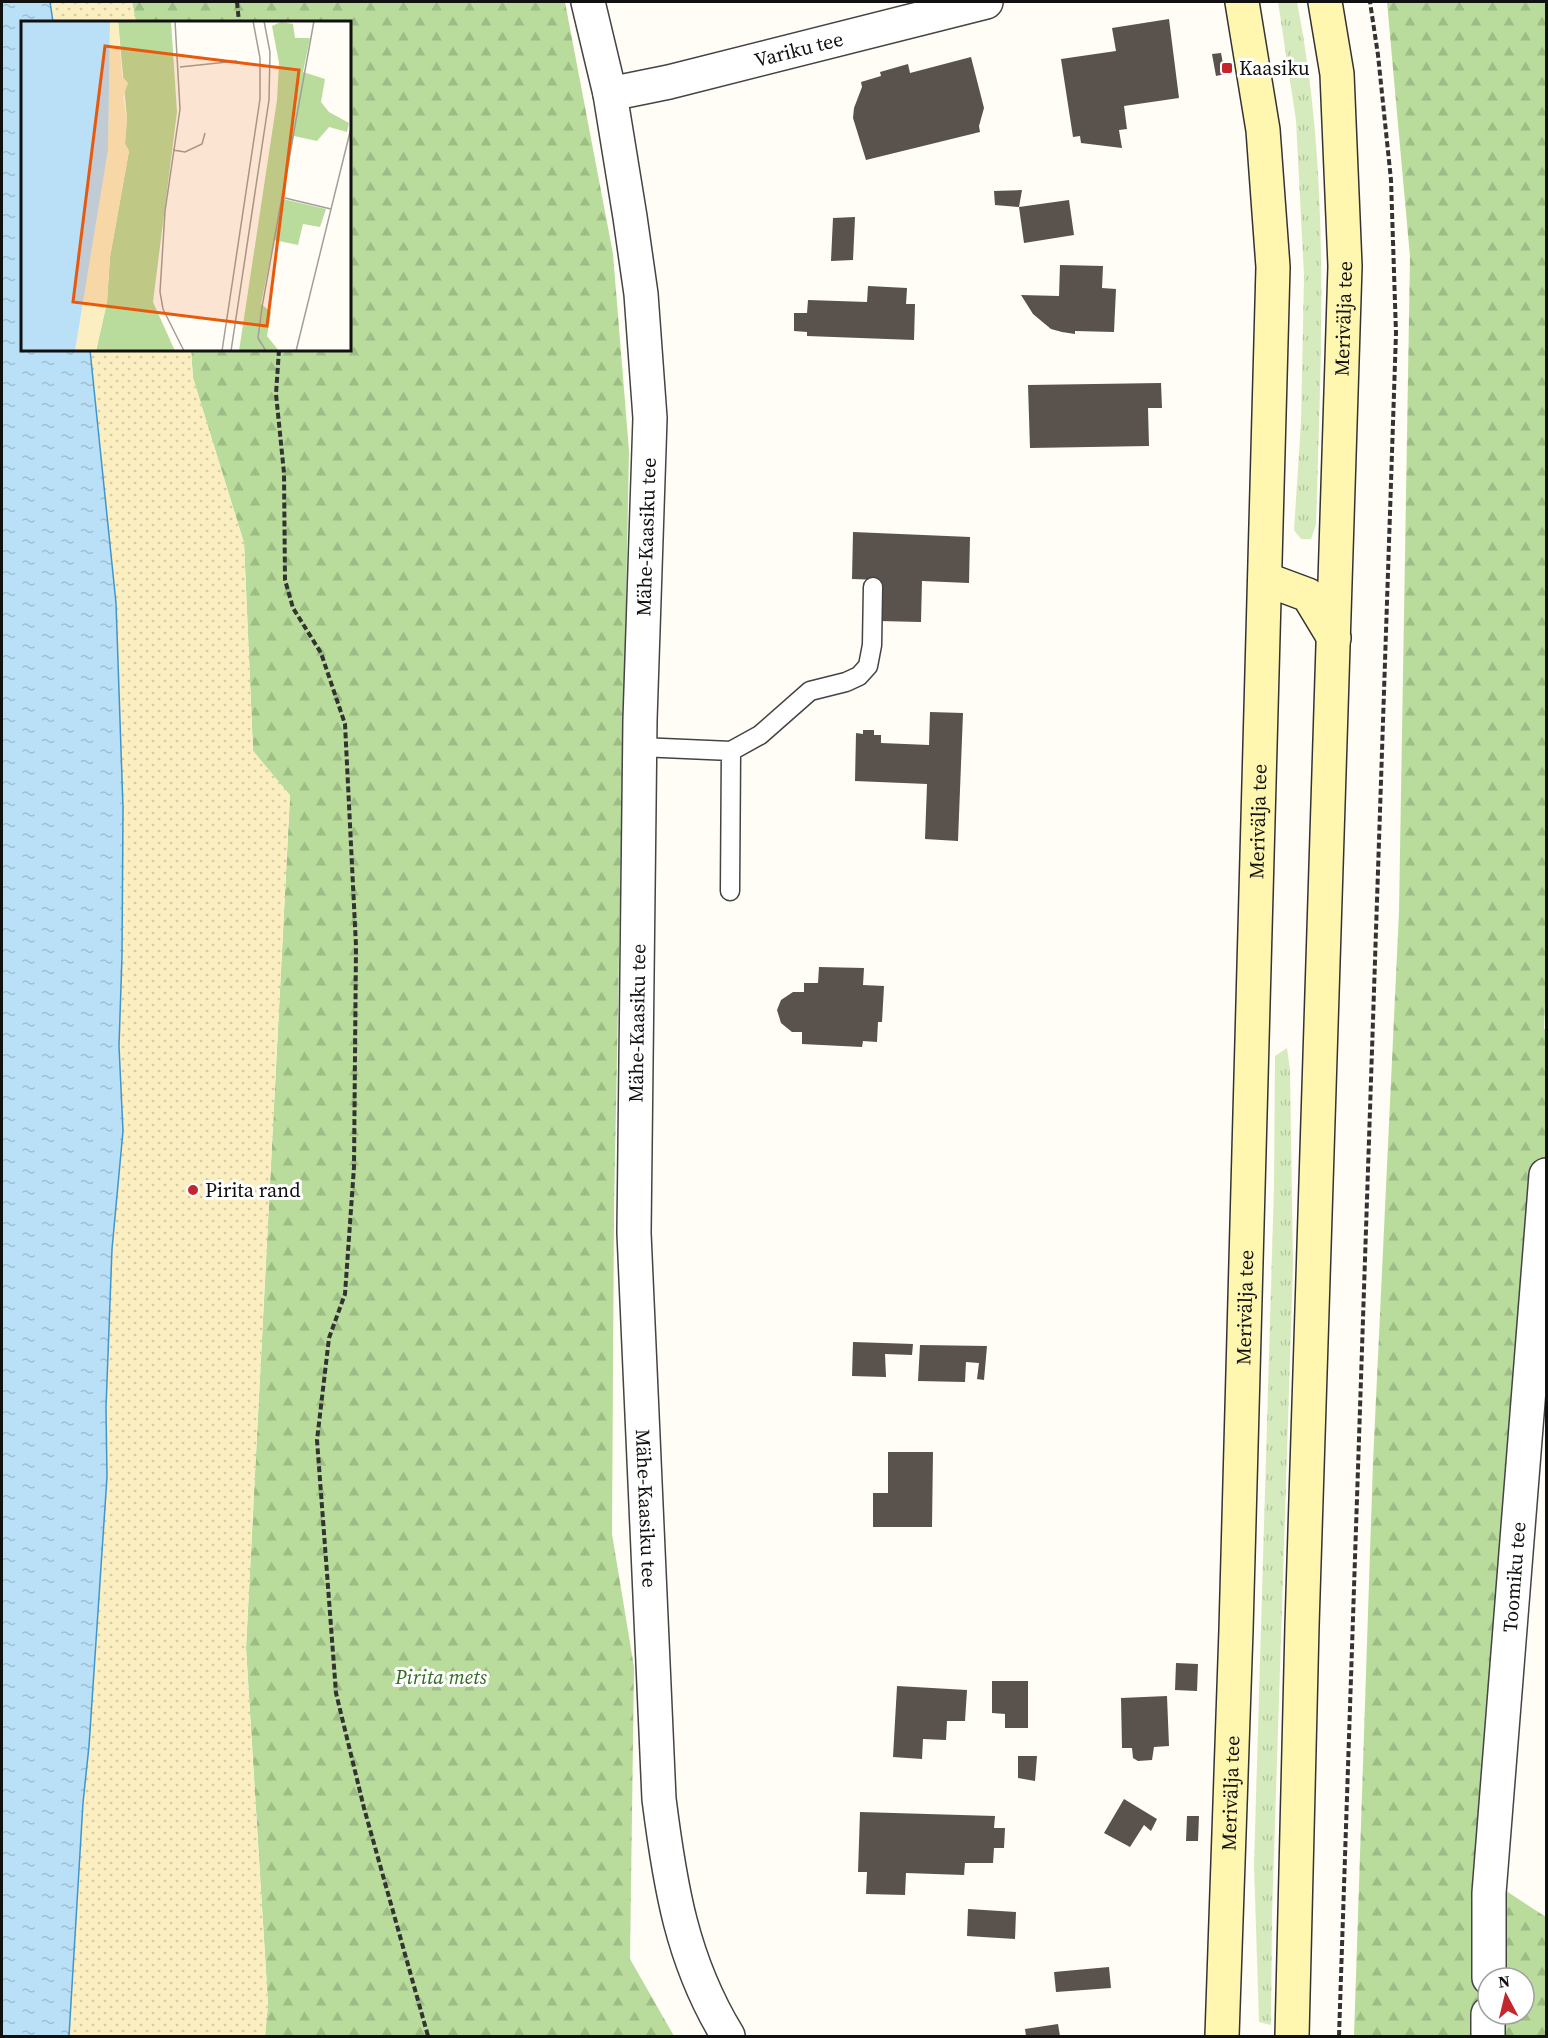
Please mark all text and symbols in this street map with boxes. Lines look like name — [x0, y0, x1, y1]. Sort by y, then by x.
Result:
inset map — [21, 21, 351, 351]
street label: Variku tee — [751, 25, 846, 74]
place label: Kaasiku — [1239, 54, 1310, 82]
marker: Kaasiku — [1220, 61, 1234, 75]
street label: Merivälja tee — [1328, 261, 1359, 377]
street label: Mähe-Kaasiku tee — [629, 457, 663, 617]
street label: Merivälja tee — [1242, 764, 1274, 880]
street label: Mähe-Kaasiku tee — [622, 943, 652, 1103]
place label: Pirita rand — [205, 1176, 301, 1204]
marker: Pirita rand — [186, 1183, 200, 1197]
street label: Merivälja tee — [1229, 1249, 1260, 1365]
street label: Mähe-Kaasiku tee — [629, 1428, 664, 1588]
street label: Toomiku tee — [1496, 1521, 1532, 1633]
park label: Pirita mets — [394, 1663, 488, 1691]
street label: Merivälja tee — [1214, 1735, 1246, 1851]
north arrow — [1476, 1966, 1536, 2026]
text: N — [1497, 1969, 1512, 1993]

